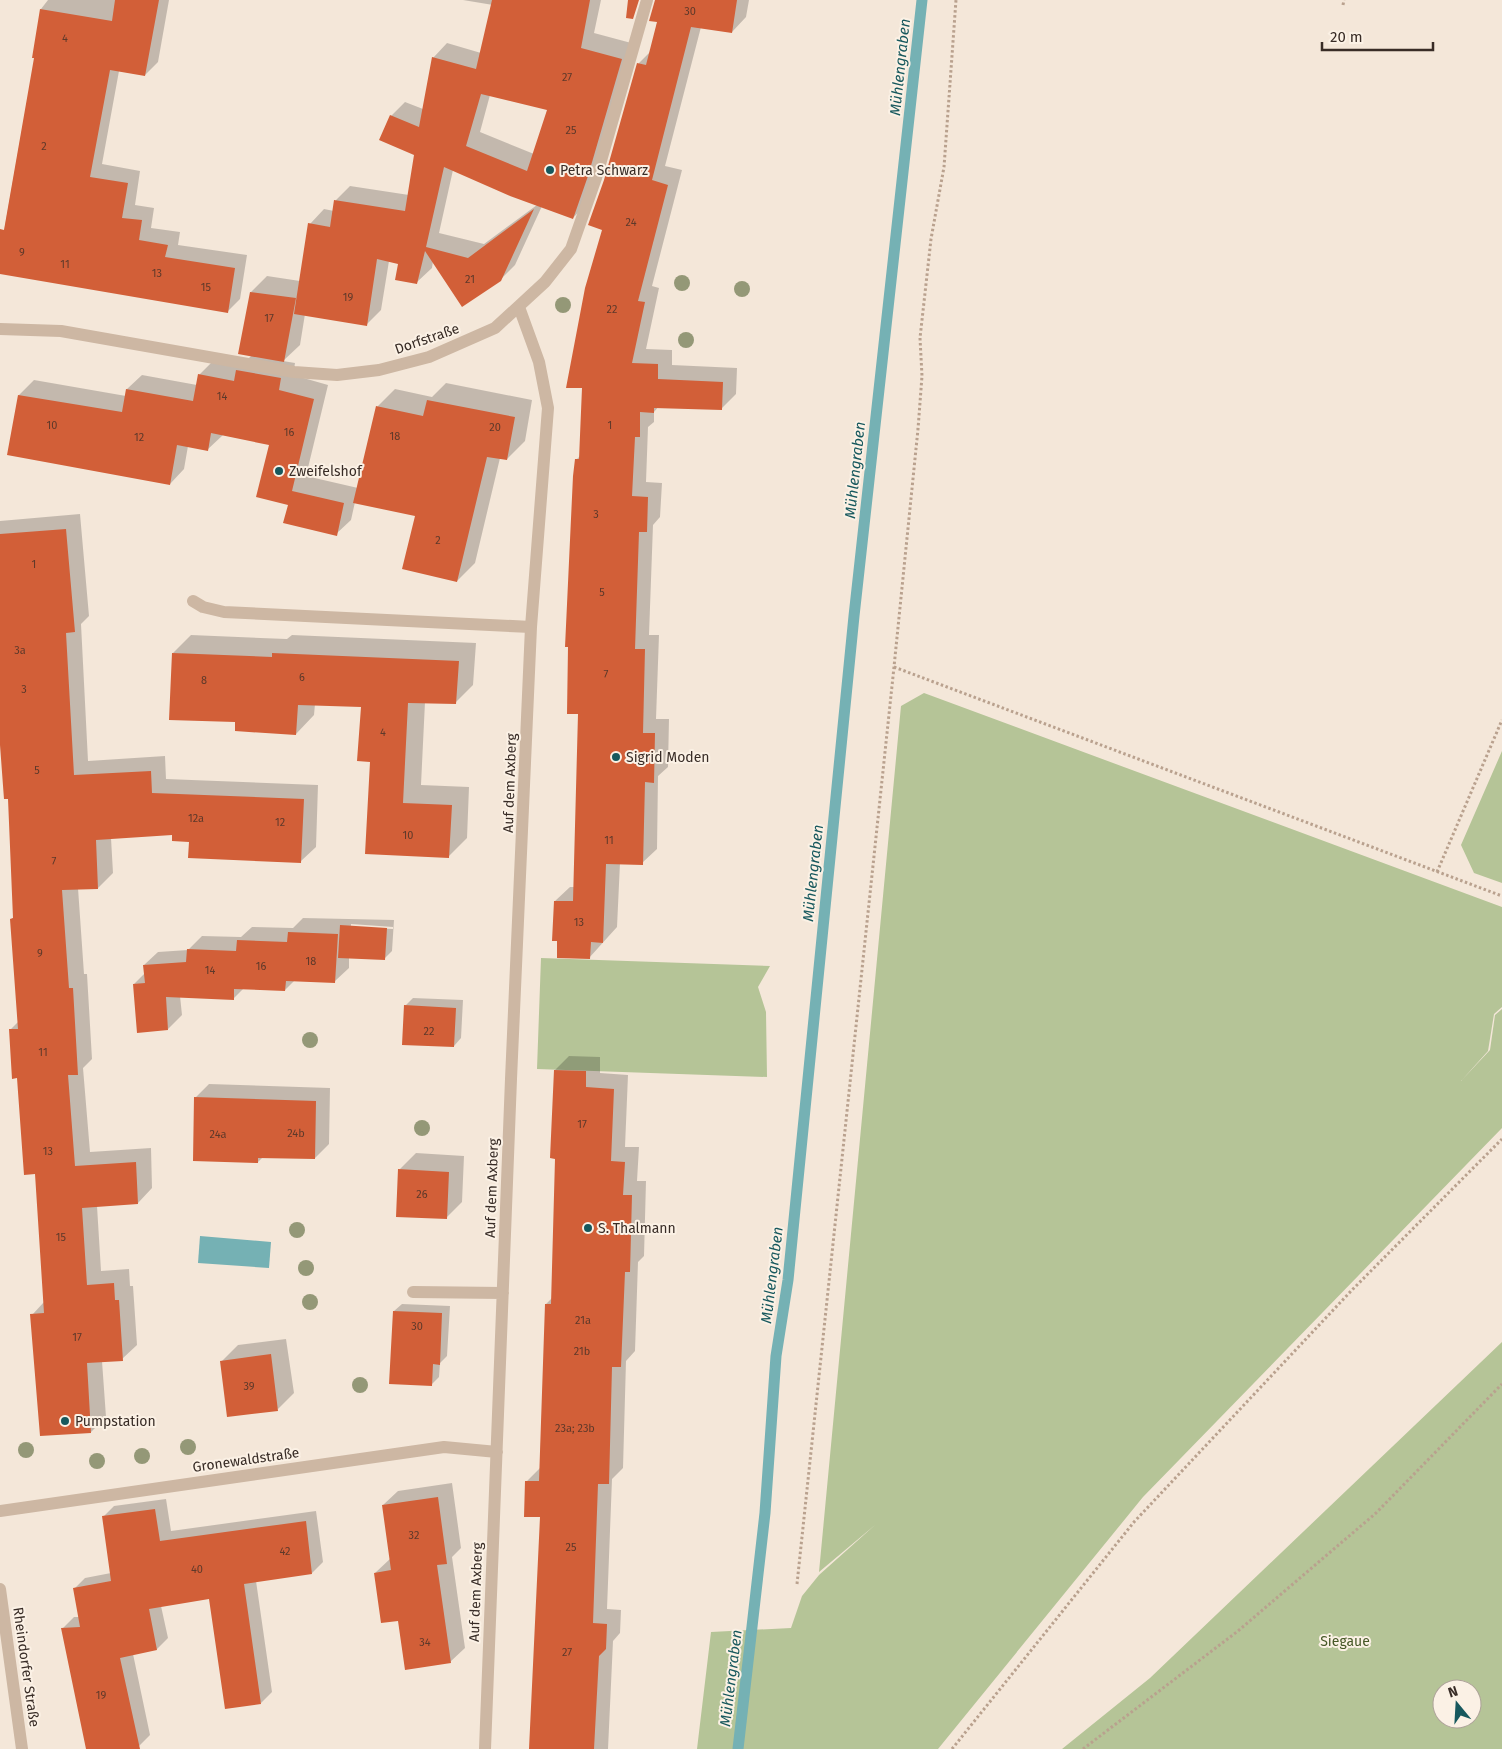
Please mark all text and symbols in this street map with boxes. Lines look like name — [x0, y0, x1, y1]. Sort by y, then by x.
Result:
house number: 30 — [684, 5, 696, 18]
water label: Mühlengraben — [886, 18, 914, 116]
scale bar — [1322, 20, 1433, 52]
text: 20 m — [1330, 28, 1363, 46]
house number: 4 — [62, 32, 68, 45]
house number: 27 — [562, 71, 572, 84]
house number: 25 — [566, 124, 577, 137]
house number: 2 — [41, 140, 47, 153]
place label: Petra Schwarz — [560, 162, 648, 179]
marker: Petra Schwarz — [544, 164, 556, 176]
house number: 24 — [626, 216, 637, 229]
house number: 9 — [19, 246, 25, 259]
house number: 11 — [60, 258, 70, 271]
house number: 13 — [152, 267, 162, 280]
house number: 21 — [465, 273, 475, 286]
house number: 15 — [201, 281, 212, 294]
house number: 19 — [343, 291, 353, 304]
house number: 22 — [607, 303, 617, 316]
house number: 17 — [264, 312, 274, 325]
street label: Dorfstraße — [392, 320, 462, 358]
house number: 14 — [217, 390, 227, 403]
house number: 10 — [47, 419, 57, 432]
house number: 1 — [608, 419, 612, 432]
house number: 20 — [489, 421, 501, 434]
water label: Mühlengraben — [841, 421, 869, 519]
house number: 16 — [284, 426, 294, 439]
house number: 18 — [390, 430, 400, 443]
house number: 12 — [134, 431, 144, 444]
place label: Zweifelshof — [289, 463, 363, 480]
marker: Zweifelshof — [273, 465, 285, 477]
house number: 3 — [593, 508, 599, 521]
house number: 2 — [435, 534, 441, 547]
house number: 1 — [32, 558, 36, 571]
house number: 5 — [599, 586, 605, 599]
house number: 3a — [14, 644, 26, 657]
house number: 7 — [604, 668, 609, 681]
house number: 6 — [299, 671, 305, 684]
house number: 8 — [201, 674, 207, 687]
house number: 3 — [21, 683, 27, 696]
house number: 4 — [380, 726, 386, 739]
street label: Auf dem Axberg — [500, 732, 520, 833]
place label: Sigrid Moden — [626, 749, 710, 766]
marker: Sigrid Moden — [610, 751, 622, 763]
house number: 5 — [34, 764, 40, 777]
house number: 12a — [188, 812, 204, 825]
house number: 12 — [275, 816, 285, 829]
water label: Mühlengraben — [799, 824, 827, 922]
house number: 10 — [403, 829, 413, 842]
house number: 11 — [604, 834, 614, 847]
house number: 7 — [52, 855, 57, 868]
house number: 13 — [574, 916, 584, 929]
house number: 9 — [37, 947, 43, 960]
house number: 18 — [306, 955, 316, 968]
house number: 16 — [256, 960, 266, 973]
house number: 14 — [205, 964, 215, 977]
house number: 22 — [424, 1025, 434, 1038]
house number: 11 — [38, 1046, 48, 1059]
house number: 17 — [577, 1118, 587, 1131]
house number: 24b — [287, 1127, 305, 1140]
house number: 24a — [210, 1128, 227, 1141]
street label: Auf dem Axberg — [482, 1137, 502, 1238]
house number: 13 — [43, 1145, 53, 1158]
house number: 26 — [416, 1188, 428, 1201]
place label: S. Thalmann — [598, 1220, 676, 1237]
marker: S. Thalmann — [582, 1222, 594, 1234]
water label: Mühlengraben — [757, 1226, 787, 1324]
house number: 15 — [56, 1231, 67, 1244]
house number: 21a — [575, 1314, 591, 1327]
house number: 30 — [411, 1320, 423, 1333]
house number: 17 — [72, 1331, 82, 1344]
house number: 21b — [574, 1345, 590, 1358]
house number: 39 — [243, 1380, 255, 1393]
place label: Pumpstation — [75, 1413, 156, 1430]
marker: Pumpstation — [59, 1415, 71, 1427]
house number: 23a; 23b — [555, 1422, 595, 1435]
street label: Gronewaldstraße — [192, 1444, 300, 1476]
house number: 32 — [409, 1529, 419, 1542]
street label: Auf dem Axberg — [466, 1541, 486, 1642]
house number: 25 — [566, 1541, 577, 1554]
house number: 42 — [279, 1545, 291, 1558]
house number: 40 — [191, 1563, 203, 1576]
street label: Rheindorfer Straße — [9, 1606, 43, 1728]
water label: Mühlengraben — [716, 1629, 746, 1727]
park label: Siegaue — [1320, 1633, 1370, 1650]
house number: 34 — [419, 1636, 431, 1649]
house number: 27 — [562, 1646, 572, 1659]
north arrow — [1432, 1679, 1482, 1729]
text: N — [1446, 1683, 1460, 1702]
house number: 19 — [96, 1689, 106, 1702]

